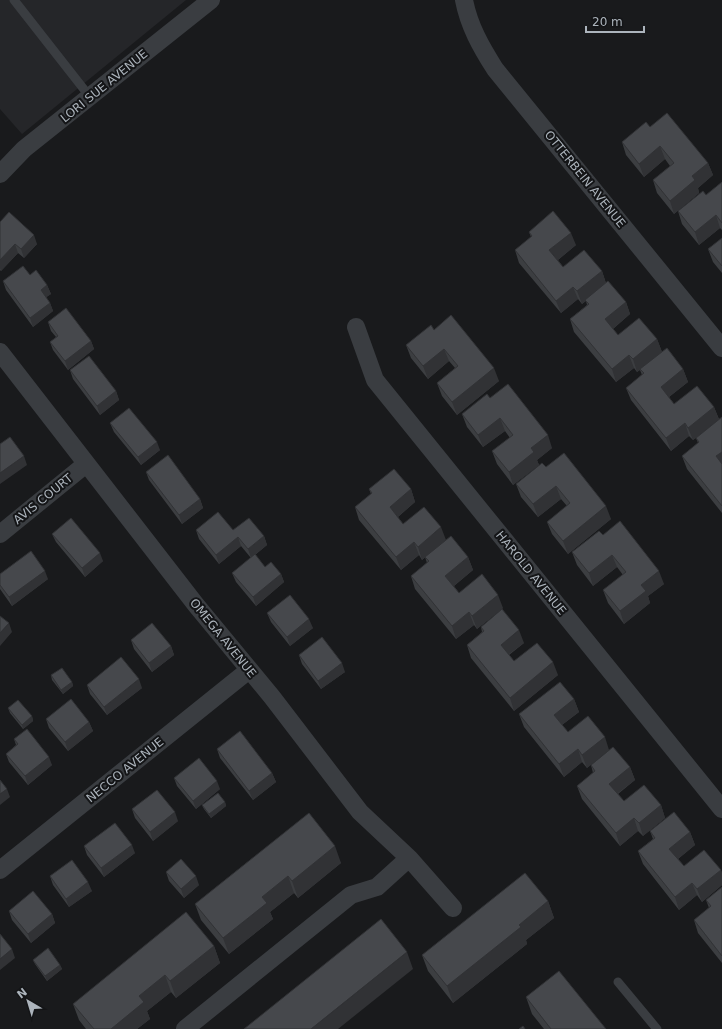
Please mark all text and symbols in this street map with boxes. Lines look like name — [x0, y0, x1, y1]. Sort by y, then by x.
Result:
scale bar — [586, 8, 644, 34]
text: 20 m — [592, 15, 623, 29]
street label: LORI SUE AVENUE — [58, 47, 150, 125]
street label: OTTERBEIN AVENUE — [542, 128, 628, 230]
street label: AVIS COURT — [11, 470, 76, 527]
street label: HAROLD AVENUE — [493, 528, 569, 618]
street label: OMEGA AVENUE — [187, 596, 259, 680]
street label: NECCO AVENUE — [84, 735, 166, 805]
north arrow — [8, 981, 48, 1021]
text: N — [15, 986, 30, 1001]

